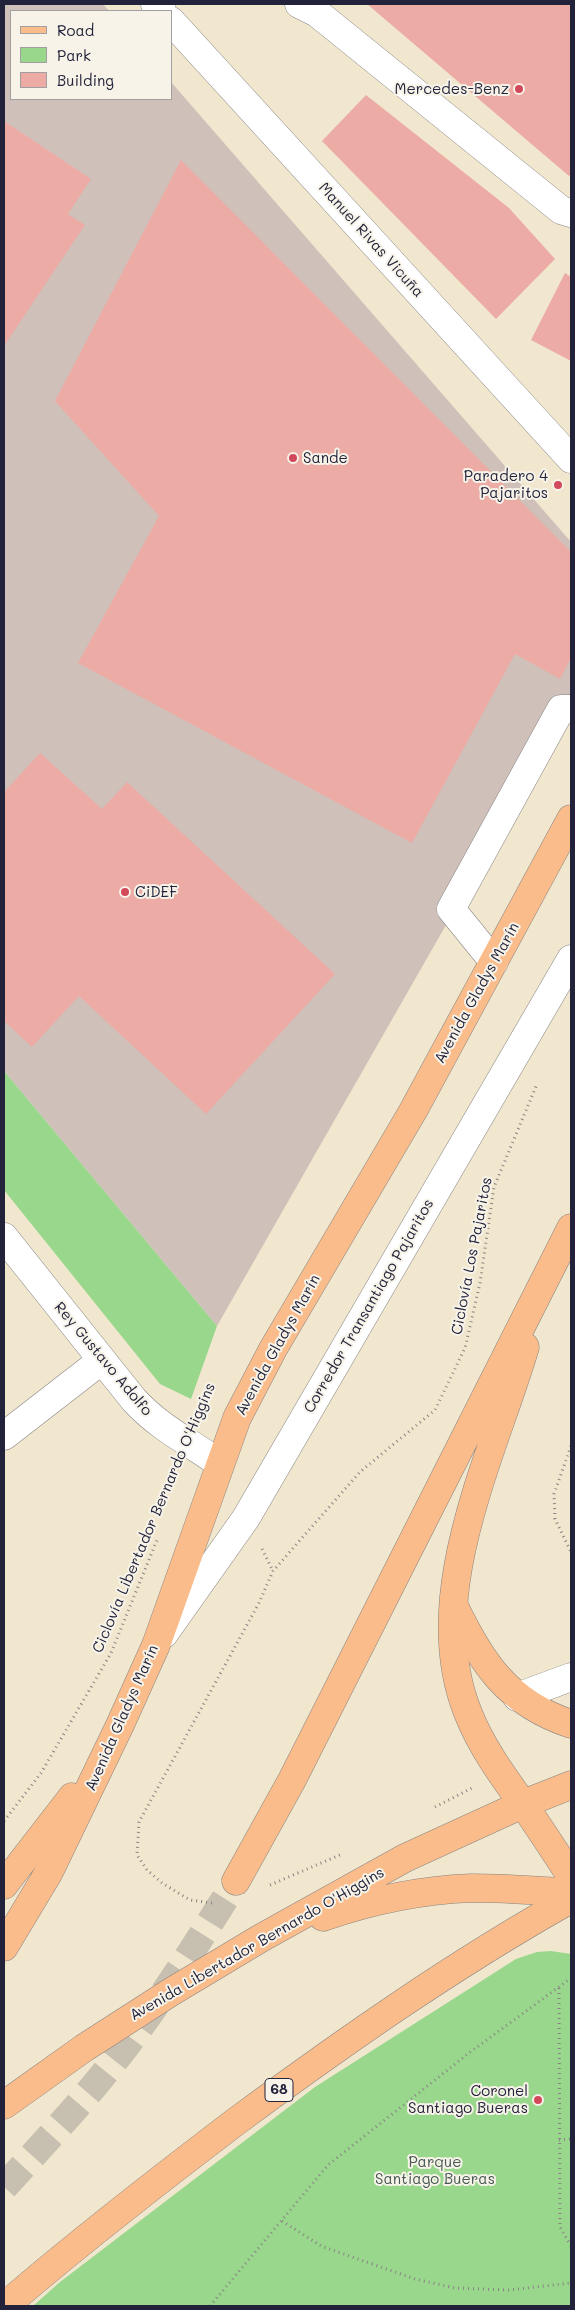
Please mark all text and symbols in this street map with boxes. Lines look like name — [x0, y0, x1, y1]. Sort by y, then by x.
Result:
legend — [10, 10, 172, 100]
text: Road — [57, 20, 94, 40]
text: Park — [57, 45, 91, 65]
text: Building — [57, 70, 114, 90]
place label: Mercedes-Benz — [394, 80, 509, 98]
marker: Mercedes-Benz — [513, 83, 525, 95]
street label: Manuel Rivas Vicuña — [315, 179, 427, 301]
place label: Sande — [303, 449, 348, 467]
marker: Sande — [287, 452, 299, 464]
place label: Paradero 4 Pajaritos — [464, 467, 548, 502]
marker: Paradero 4 Pajaritos — [552, 479, 564, 491]
place label: CiDEF — [135, 883, 178, 901]
marker: CiDEF — [119, 886, 131, 898]
street label: Avenida Gladys Marín — [431, 919, 523, 1067]
street label: Ciclovía Los Pajaritos — [448, 1176, 496, 1336]
street label: Corredor Transantiago Pajaritos — [300, 1196, 438, 1416]
street label: Avenida Gladys Marín — [232, 1271, 324, 1419]
street label: Rey Gustavo Adolfo — [50, 1298, 156, 1420]
street label: Ciclovía Libertador Bernardo O'Higgins — [89, 1380, 219, 1656]
street label: Avenida Gladys Marín — [82, 1642, 162, 1794]
street label: Avenida Libertador Bernardo O'Higgins — [127, 1864, 387, 2024]
road number: 68 — [265, 2078, 293, 2102]
place label: Coronel Santiago Bueras — [408, 2082, 528, 2117]
marker: Coronel Santiago Bueras — [532, 2094, 544, 2106]
park label: Parque Santiago Bueras — [375, 2153, 495, 2188]

